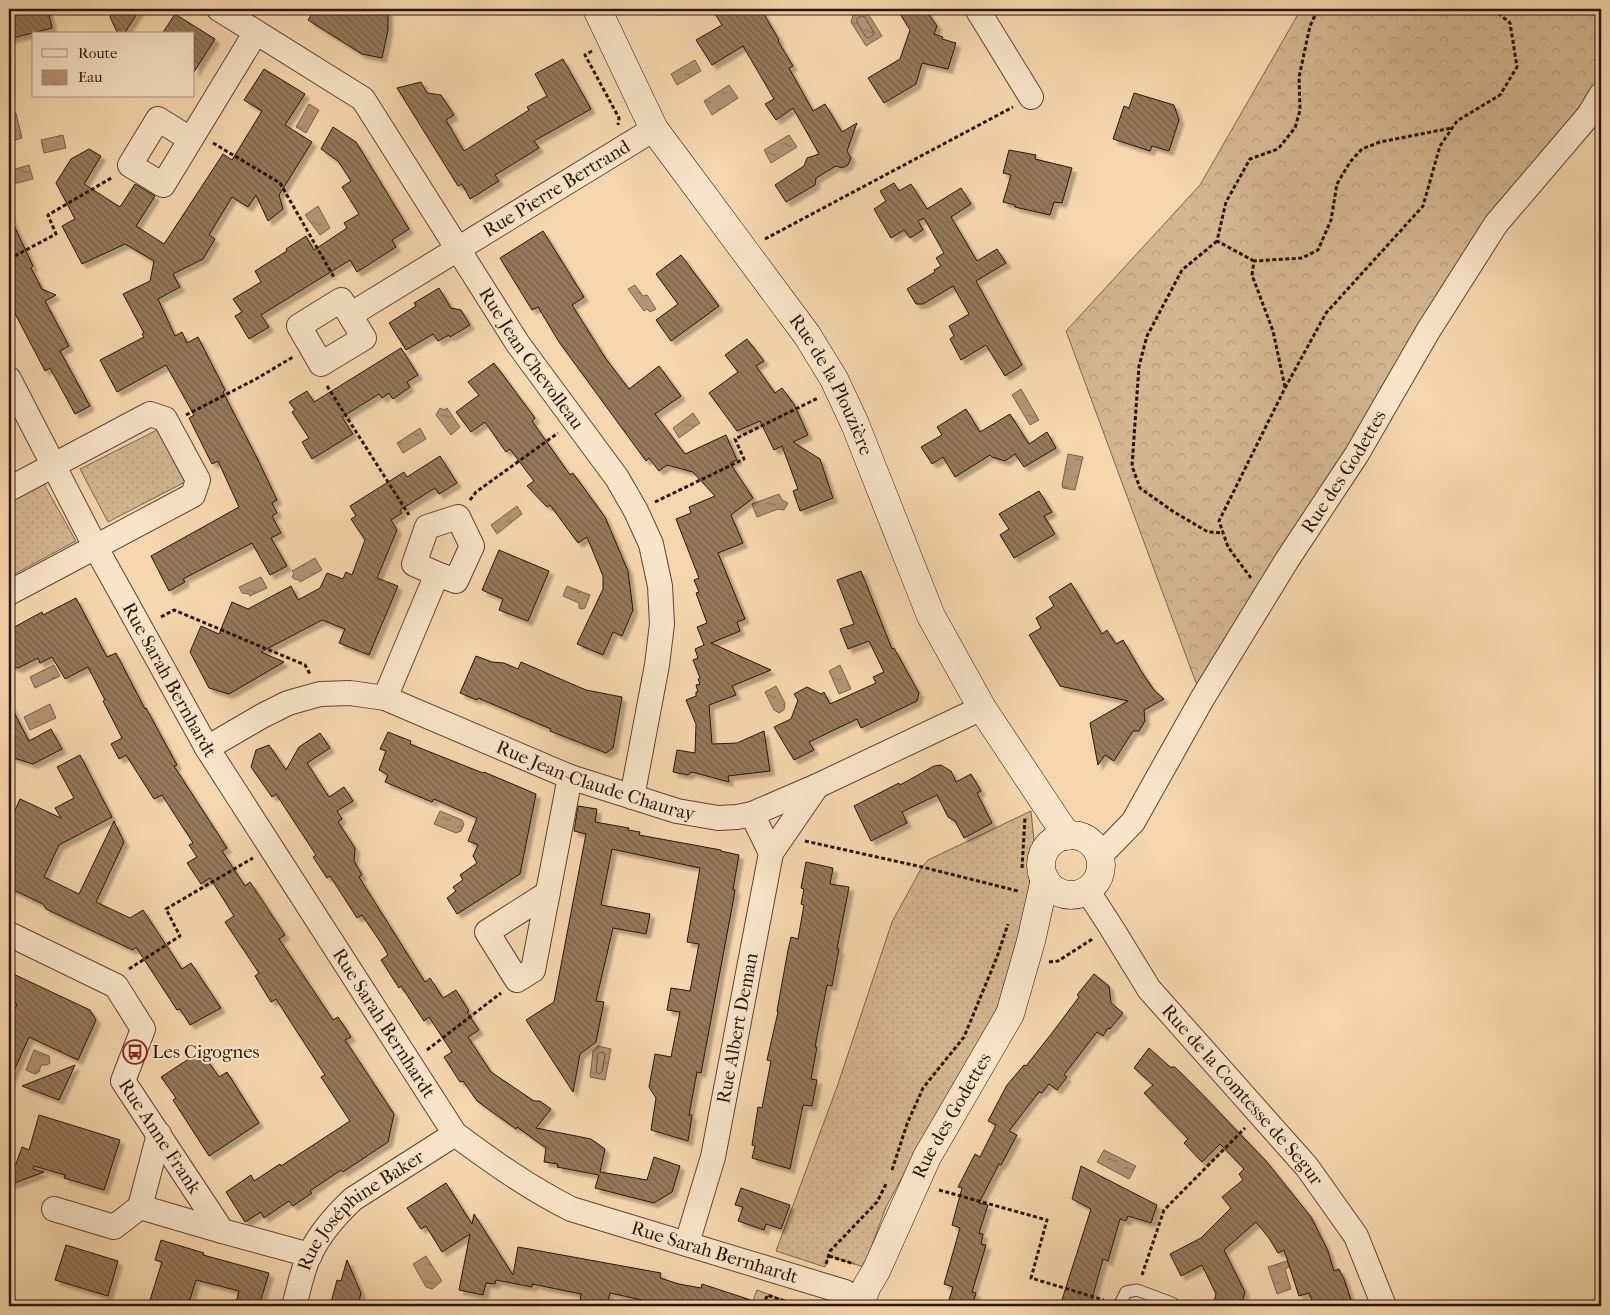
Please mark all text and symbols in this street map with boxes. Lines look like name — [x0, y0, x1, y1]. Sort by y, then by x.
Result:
legend — [32, 32, 195, 98]
text: Route — [78, 44, 118, 62]
text: Eau — [78, 68, 103, 86]
street label: Rue Pierre Bertrand — [479, 135, 635, 242]
street label: Rue Jean Chevolleau — [474, 283, 588, 434]
street label: Rue de la Plouzière — [784, 310, 877, 459]
street label: Rue des Godettes — [1297, 406, 1391, 537]
street label: Rue Sarah Bernhardt — [118, 599, 221, 762]
street label: Rue Jean-Claude Chauray — [493, 736, 697, 825]
street label: Rue Sarah Bernhardt — [328, 944, 440, 1102]
street label: Rue Albert Deman — [712, 951, 763, 1105]
street label: Rue de la Comtesse de Segur — [1157, 1000, 1328, 1190]
bus stop icon: Les Cigognes — [122, 1039, 148, 1065]
place label: Les Cigognes — [152, 1041, 260, 1063]
street label: Rue des Godettes — [908, 1049, 996, 1182]
street label: Rue Anne Frank — [114, 1075, 206, 1198]
street label: Rue Joséphine Baker — [293, 1145, 429, 1274]
street label: Rue Sarah Bernhardt — [629, 1217, 801, 1288]

